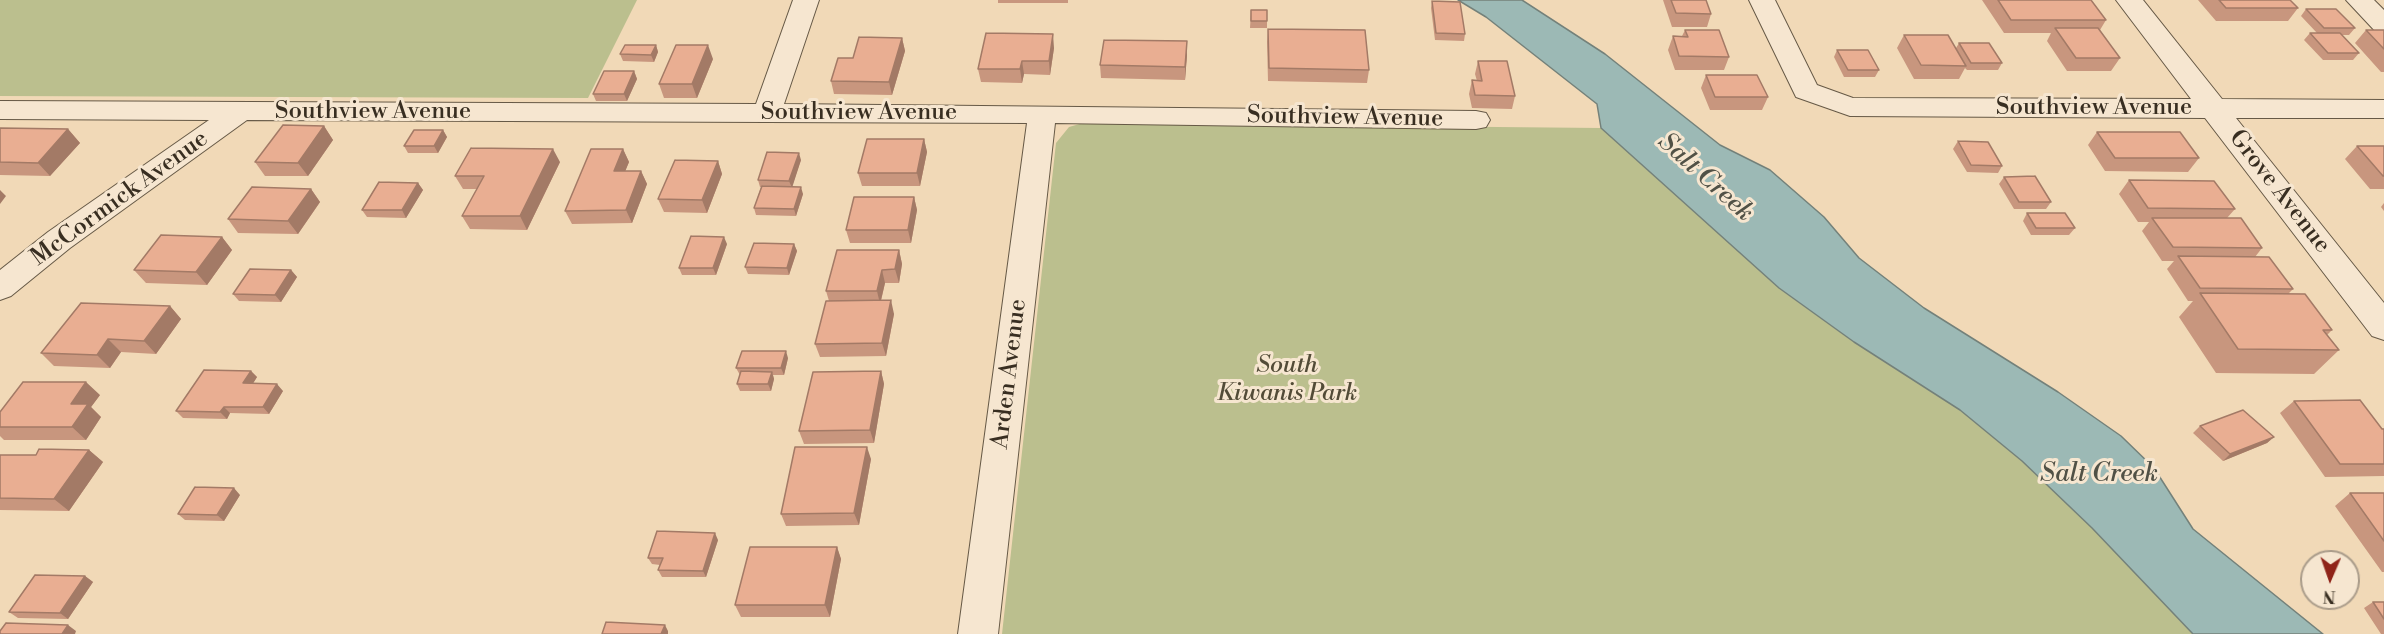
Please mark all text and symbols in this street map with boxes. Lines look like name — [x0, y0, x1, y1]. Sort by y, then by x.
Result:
street label: Southview Avenue — [1996, 94, 2192, 122]
street label: Southview Avenue — [275, 98, 471, 126]
street label: Southview Avenue — [761, 99, 957, 127]
street label: Southview Avenue — [1247, 102, 1443, 134]
street label: McCormick Avenue — [26, 125, 214, 273]
street label: Grove Avenue — [2222, 125, 2336, 259]
water label: Salt Creek — [1651, 127, 1759, 229]
street label: Arden Avenue — [987, 297, 1033, 451]
park label: South Kiwanis Park — [1217, 352, 1357, 408]
water label: Salt Creek — [2040, 459, 2158, 491]
north arrow — [2300, 550, 2360, 610]
text: N — [2323, 586, 2336, 606]

